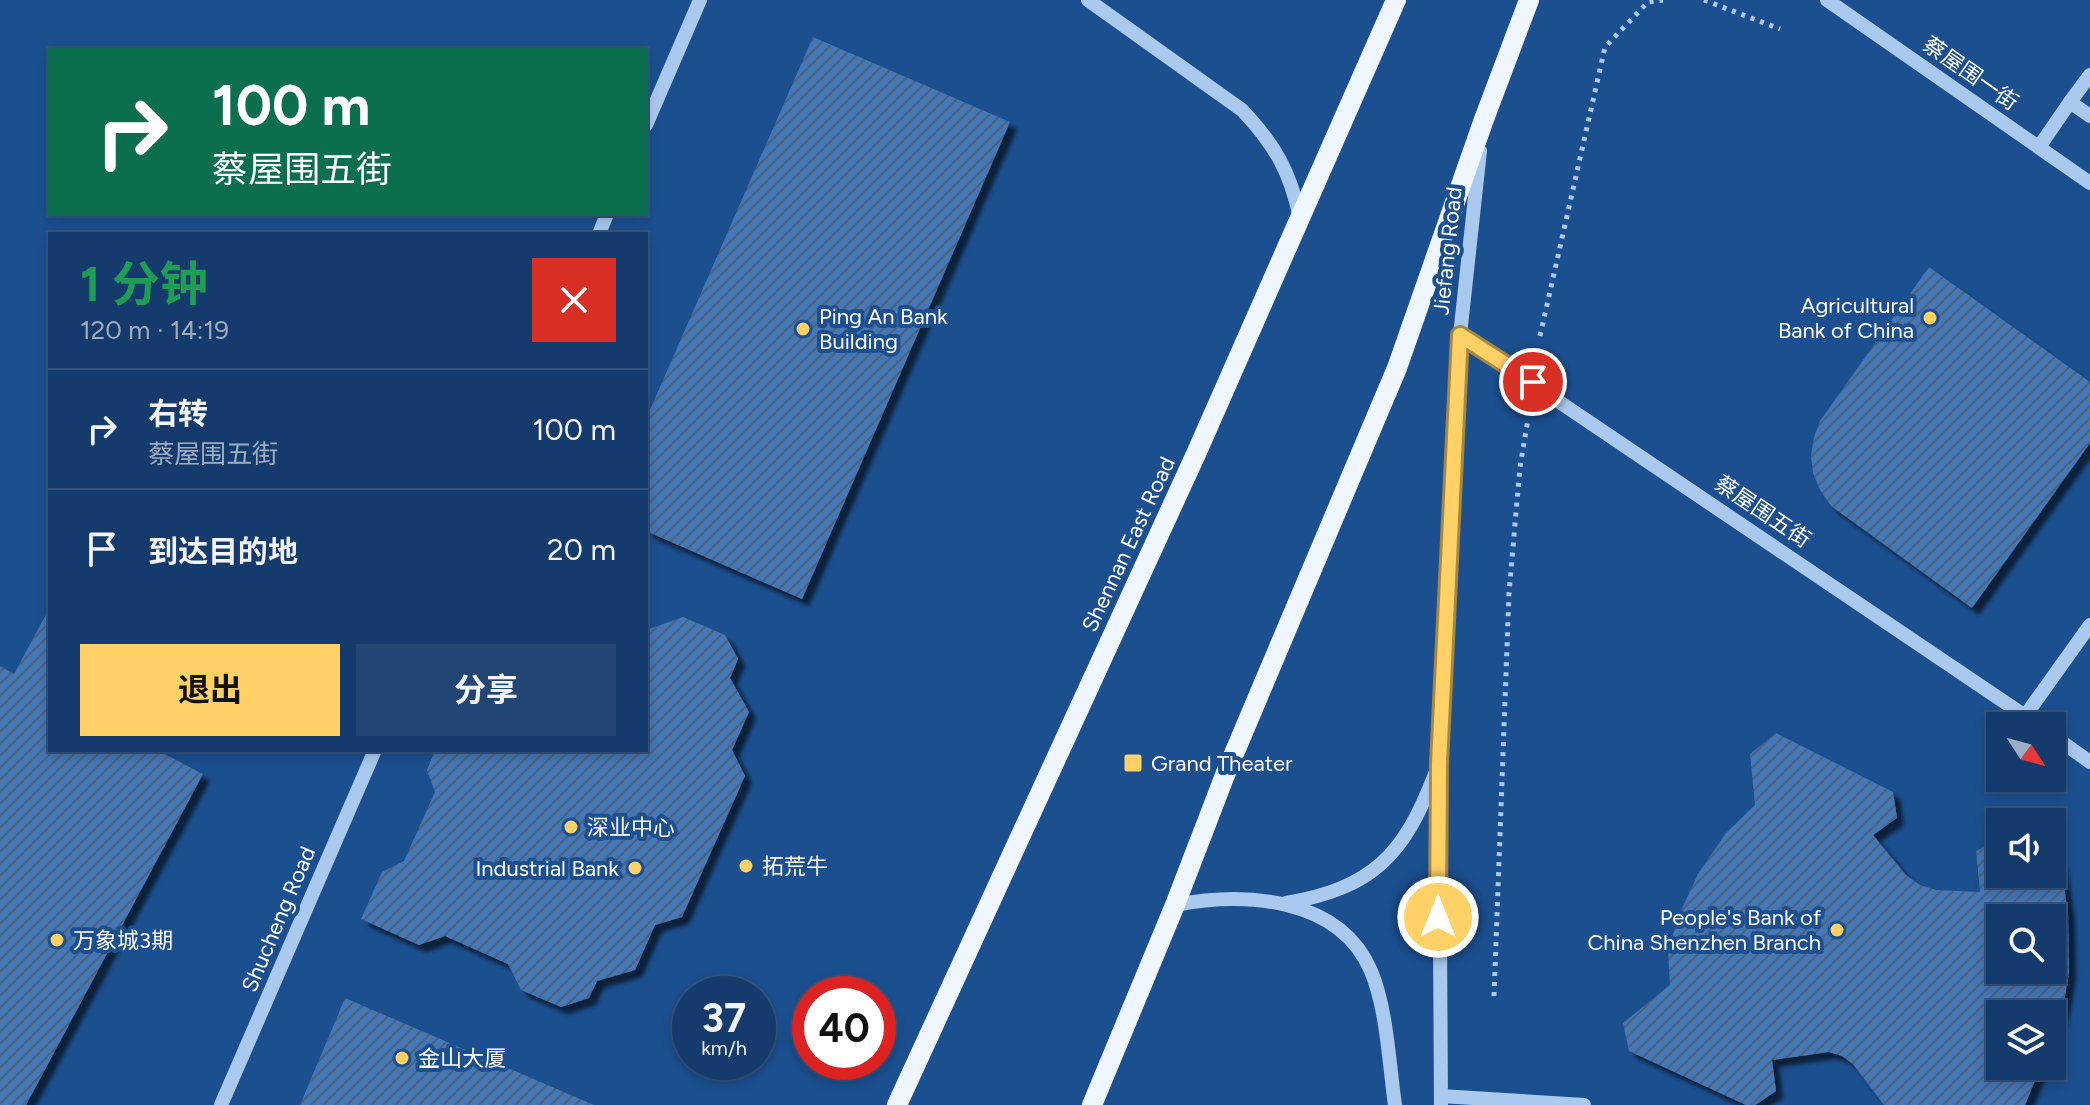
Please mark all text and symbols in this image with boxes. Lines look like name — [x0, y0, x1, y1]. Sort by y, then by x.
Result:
street label: 蔡屋围一街 — [1918, 31, 2024, 116]
text: 100 m — [212, 72, 370, 139]
icon: right — [80, 80, 184, 184]
text: 蔡屋围五街 — [212, 148, 392, 191]
street label: Jiefang Road — [1427, 186, 1468, 317]
text: 1 分钟 — [80, 255, 208, 313]
button: close — [532, 258, 616, 342]
place label: Agricultural Bank of China — [1778, 292, 1914, 344]
place label: Ping An Bank Building — [819, 303, 948, 355]
marker: Agricultural Bank of China — [1921, 309, 1939, 327]
text: 120 m · 14:19 — [80, 314, 229, 346]
marker: Ping An Bank Building — [794, 320, 812, 338]
pin — [1499, 348, 1567, 416]
icon: arrive — [1511, 360, 1555, 404]
text: 右转 — [148, 395, 208, 432]
icon: right — [80, 407, 124, 451]
text: 100 m — [532, 411, 616, 448]
text: 蔡屋围五街 — [148, 438, 278, 470]
street label: Shennan East Road — [1076, 452, 1181, 636]
street label: 蔡屋围五街 — [1710, 469, 1816, 553]
icon: arrive — [80, 527, 124, 571]
text: 20 m — [547, 531, 616, 568]
text: 到达目的地 — [148, 533, 298, 570]
button: 退出 — [80, 644, 340, 736]
button: 分享 — [356, 644, 616, 736]
north arrow — [1986, 712, 2066, 792]
map controls — [1986, 712, 2066, 1080]
place label: Grand Theater — [1151, 750, 1293, 777]
marker: Grand Theater — [1122, 752, 1144, 774]
button: sound — [1986, 808, 2066, 888]
place label: 深业中心 — [587, 814, 675, 841]
marker: 深业中心 — [562, 818, 580, 836]
street label: Shucheng Road — [236, 842, 321, 996]
place label: 拓荒牛 — [762, 853, 828, 880]
place label: Industrial Bank — [475, 855, 619, 882]
marker: 拓荒牛 — [737, 857, 755, 875]
marker: Industrial Bank — [626, 859, 644, 877]
position arrow — [1396, 875, 1480, 959]
place label: People's Bank of China Shenzhen Branch — [1587, 904, 1822, 956]
button: search — [1986, 904, 2066, 984]
marker: People's Bank of China Shenzhen Branch — [1828, 921, 1846, 939]
place label: 万象城3期 — [73, 927, 173, 954]
marker: 万象城3期 — [48, 931, 66, 949]
speed limit sign: 40 — [792, 976, 896, 1080]
text: 37 — [702, 994, 746, 1042]
button: layers — [1986, 1000, 2066, 1080]
text: km/h — [701, 1036, 747, 1060]
place label: 金山大厦 — [418, 1045, 506, 1072]
marker: 金山大厦 — [393, 1049, 411, 1067]

